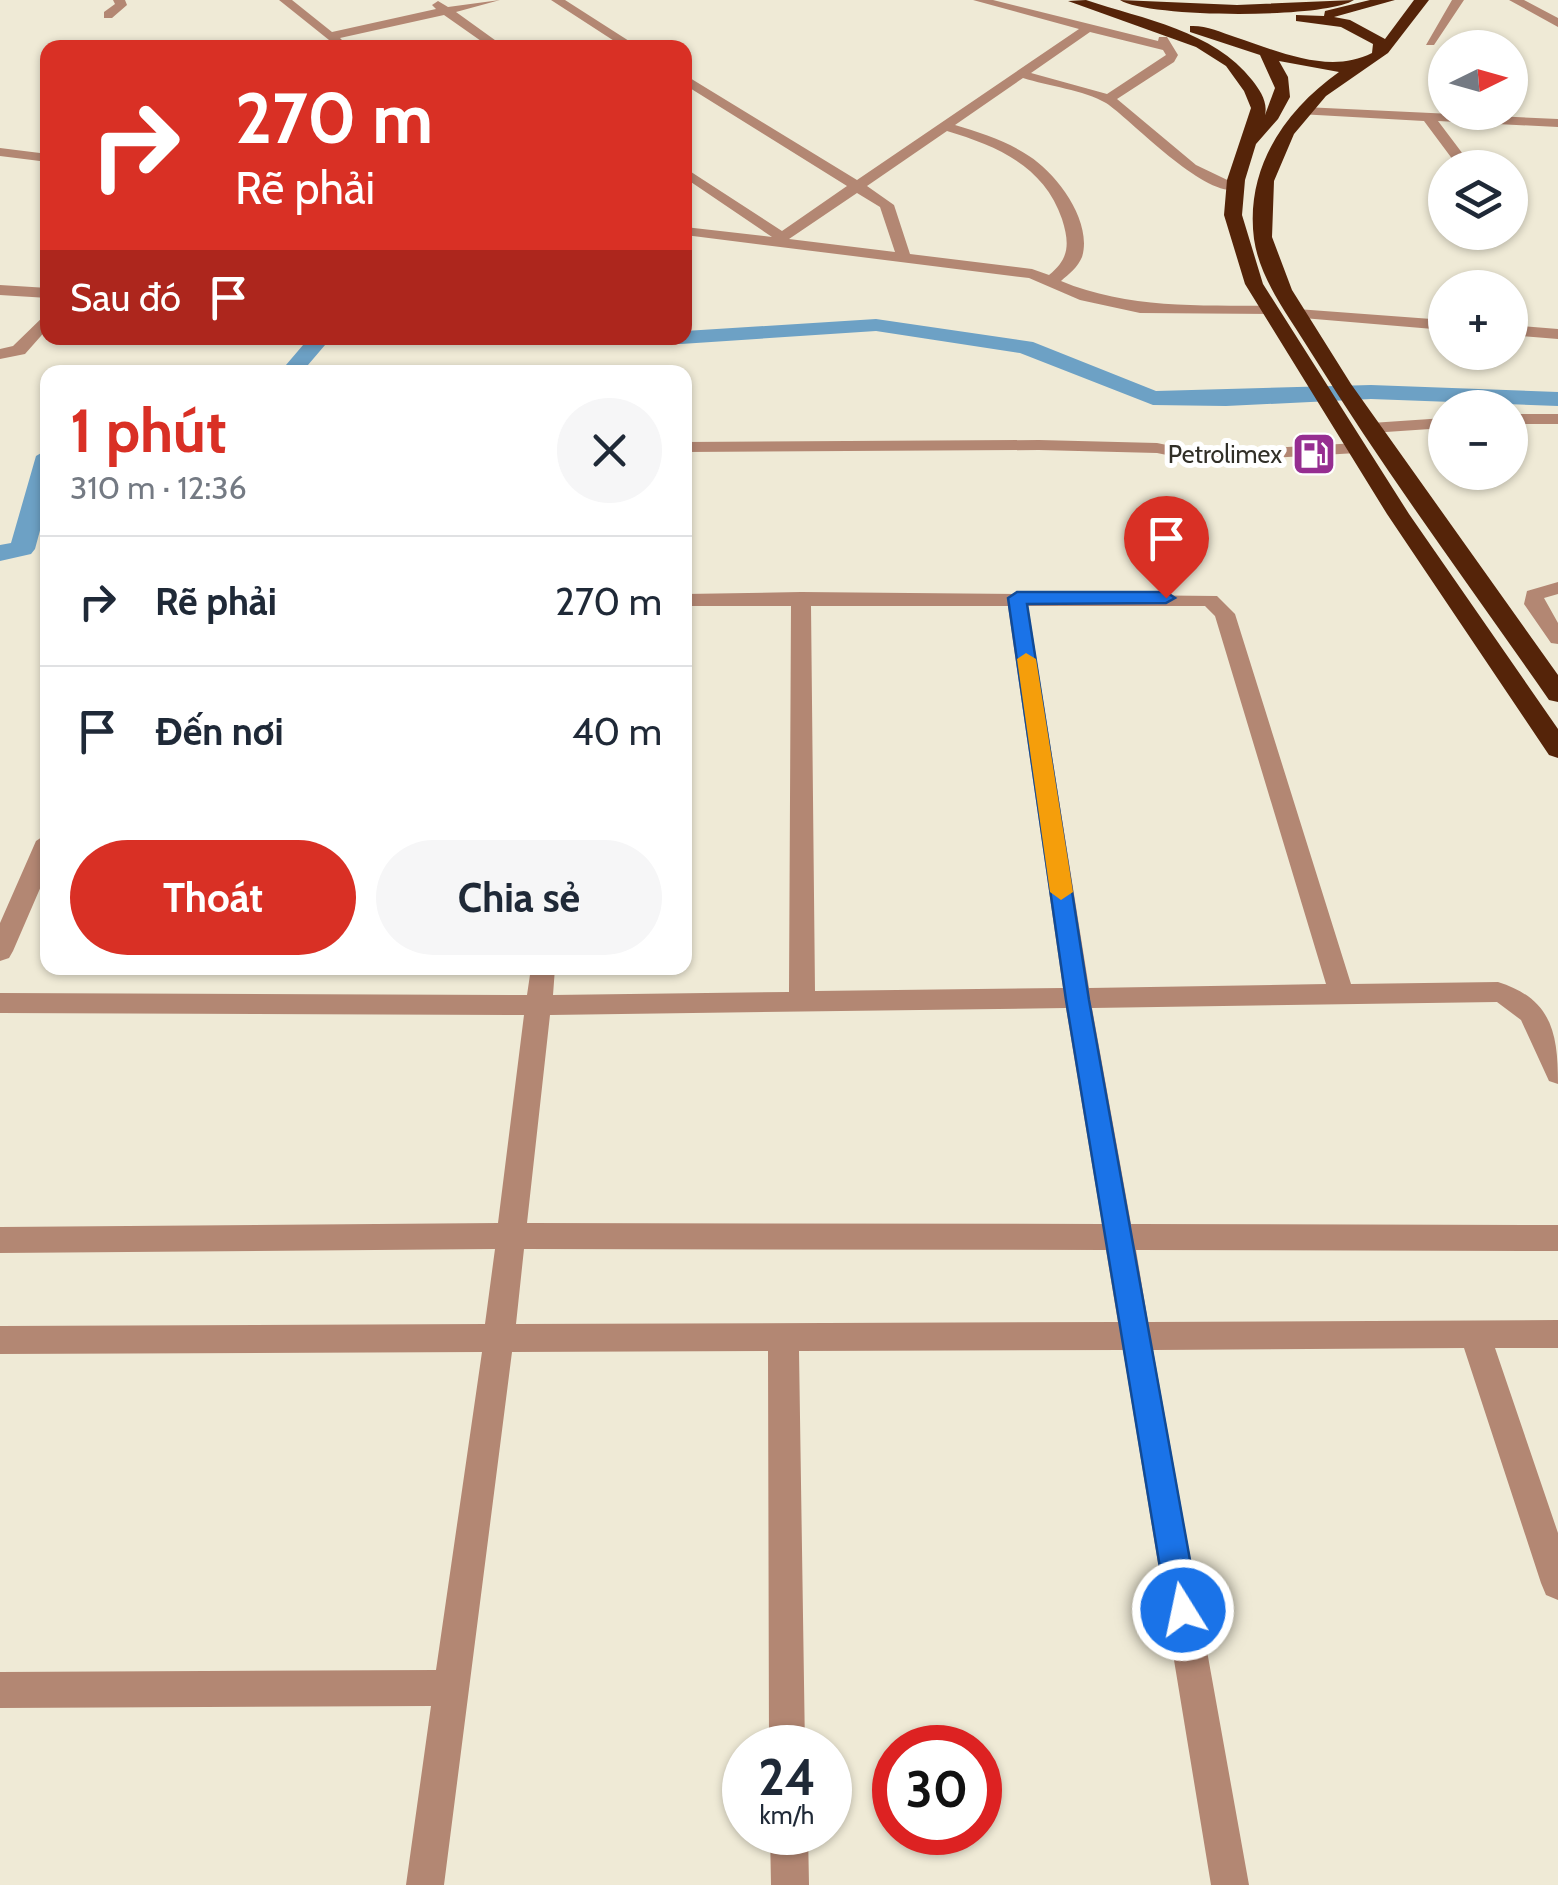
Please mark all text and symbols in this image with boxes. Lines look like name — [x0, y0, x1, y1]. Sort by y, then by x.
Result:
north arrow — [1428, 30, 1528, 130]
map controls — [1428, 30, 1528, 490]
text: 270 m — [235, 75, 433, 161]
icon: right — [70, 80, 200, 210]
button: layers — [1428, 150, 1528, 250]
text: Rẽ phải — [235, 161, 375, 215]
icon: arrive — [201, 270, 256, 325]
button: + — [1428, 270, 1528, 370]
text: Sau đó — [70, 274, 181, 321]
button: − — [1428, 390, 1528, 490]
text: 1 phút — [70, 394, 227, 467]
button: close — [557, 398, 662, 503]
fuel station icon: Petrolimex — [1291, 431, 1337, 477]
place label: Petrolimex — [1168, 439, 1282, 469]
text: 310 m · 12:36 — [70, 468, 247, 507]
pin — [1124, 496, 1209, 599]
icon: arrive — [1139, 511, 1194, 566]
icon: right — [70, 574, 125, 629]
text: Rẽ phải — [155, 578, 277, 625]
text: 270 m — [555, 578, 662, 625]
icon: arrive — [70, 704, 125, 759]
text: Đến nơi — [155, 708, 284, 755]
text: 40 m — [572, 708, 662, 755]
button: Thoát — [70, 840, 356, 955]
button: Chia sẻ — [376, 840, 662, 955]
position arrow — [1131, 1558, 1235, 1662]
speed limit sign: 30 — [872, 1725, 1002, 1855]
text: 24 — [758, 1747, 816, 1808]
text: km/h — [760, 1800, 814, 1830]

